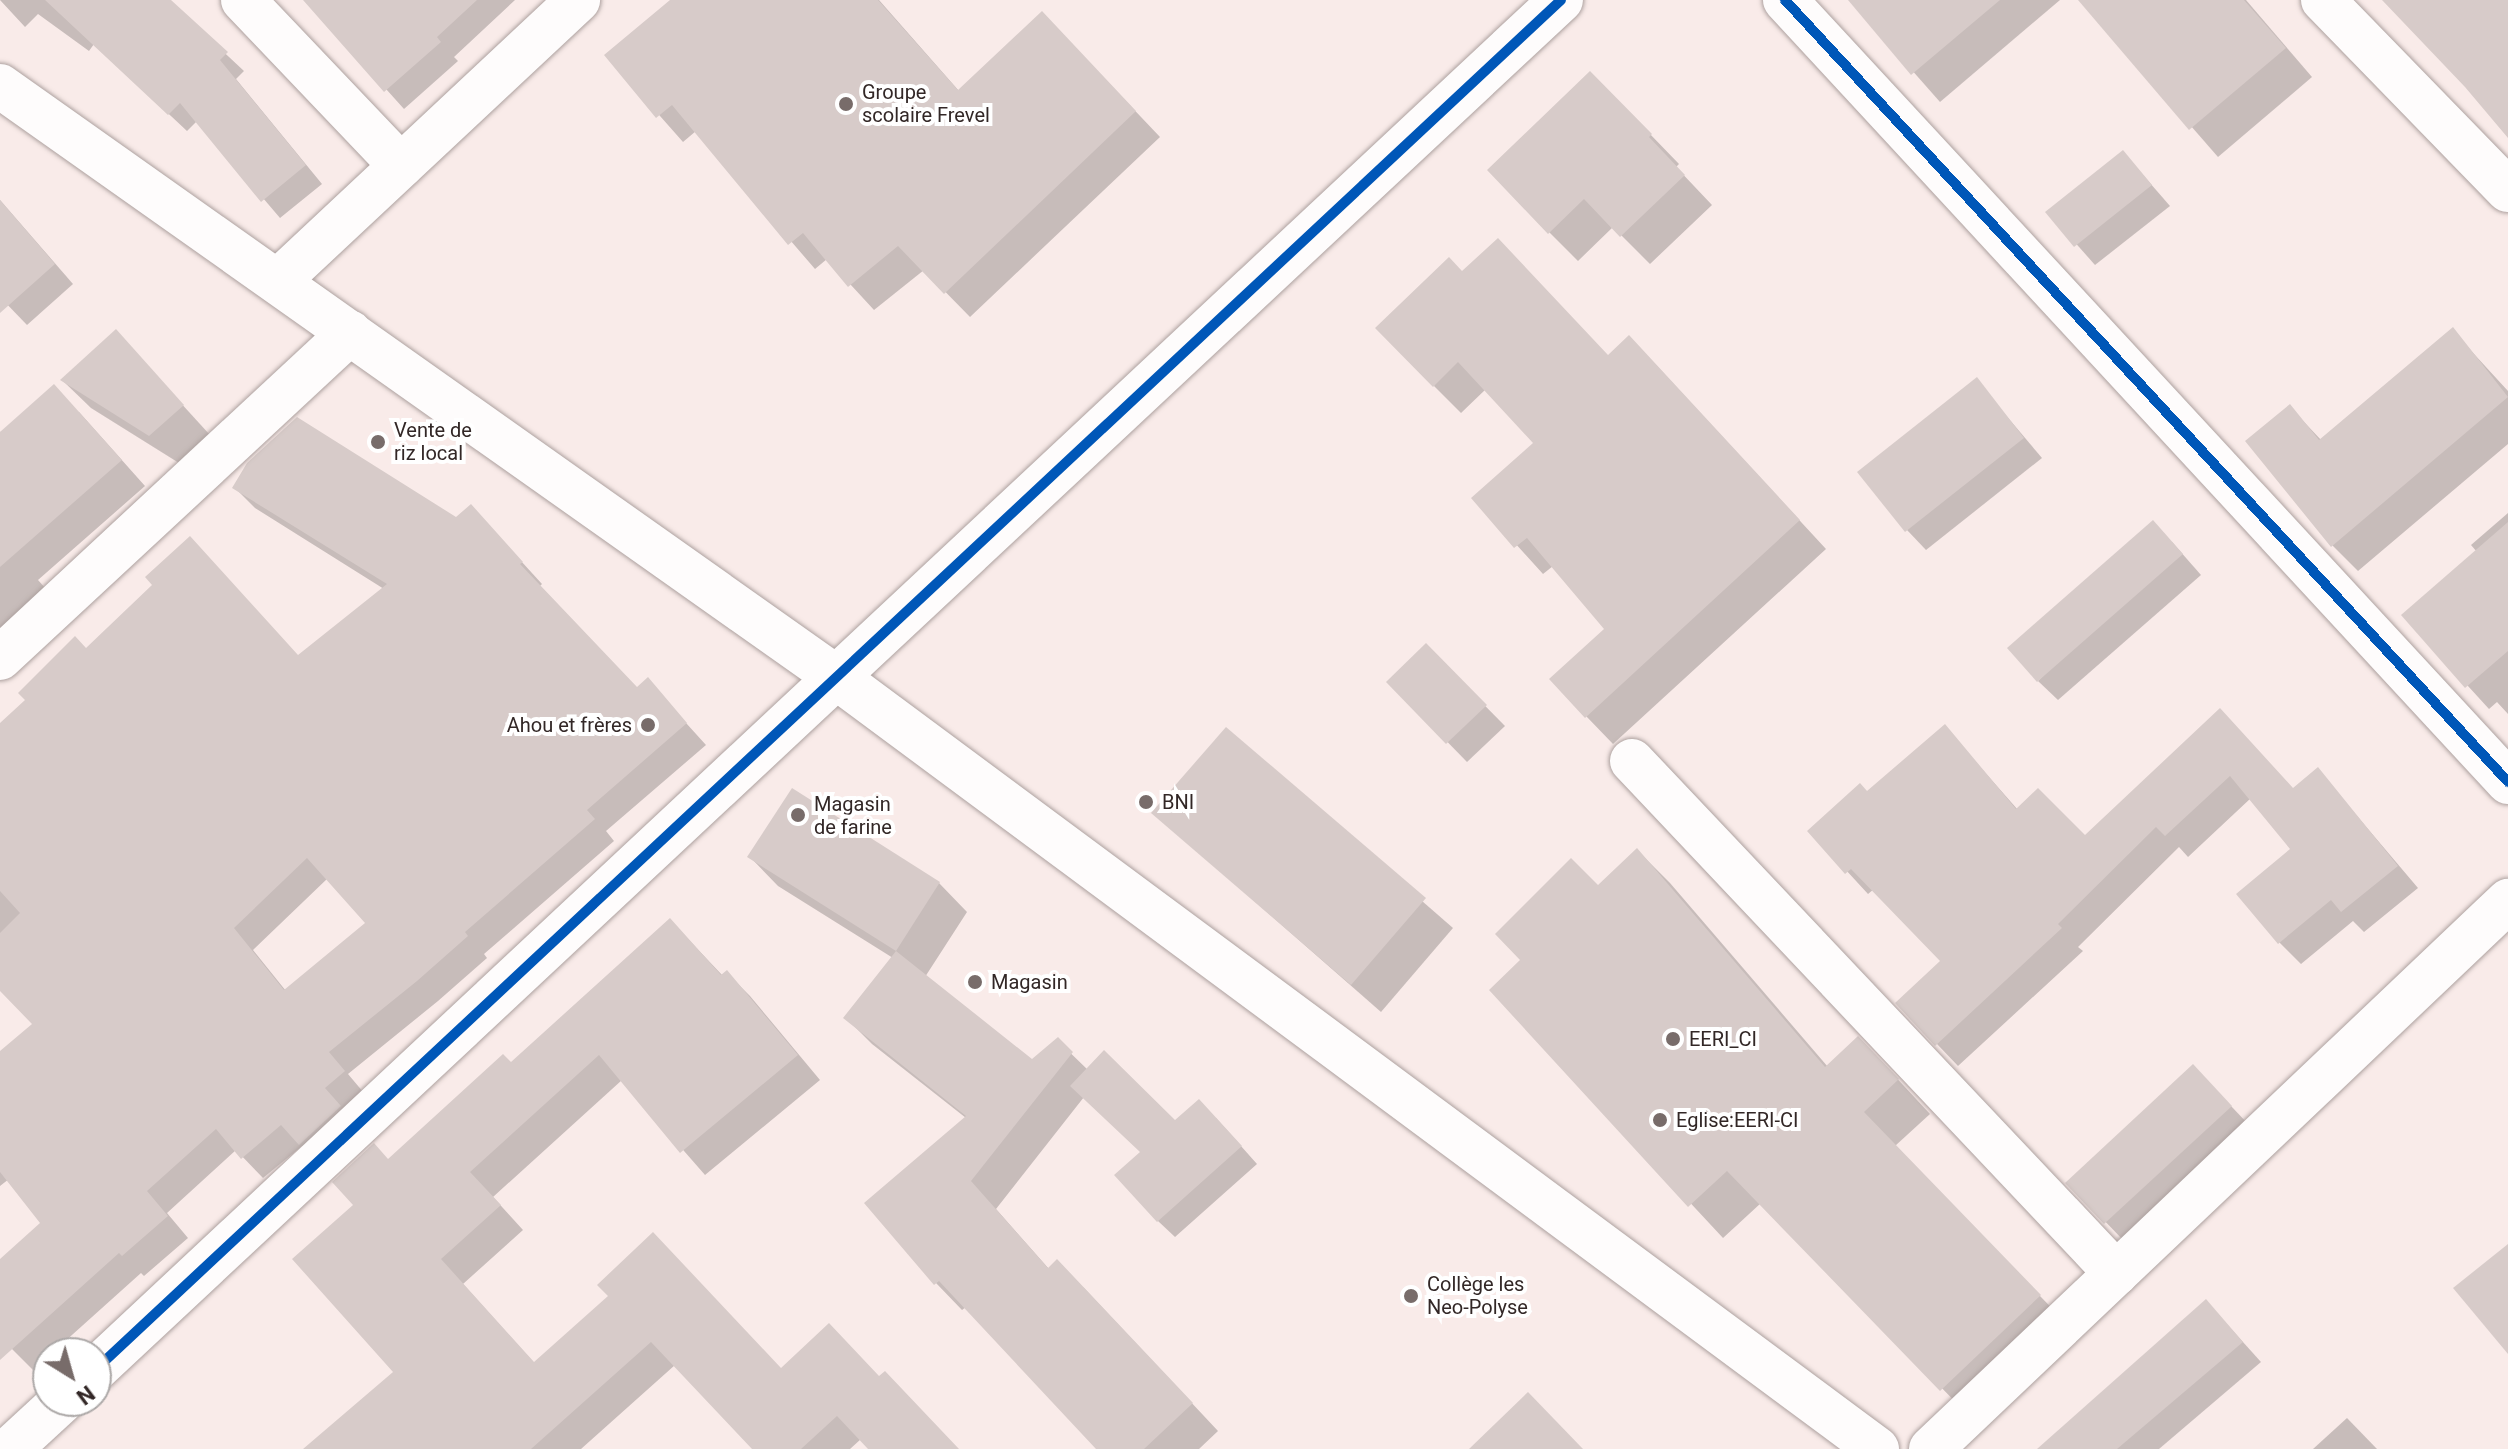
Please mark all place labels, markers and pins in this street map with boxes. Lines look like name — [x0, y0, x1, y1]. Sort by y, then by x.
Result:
place label: Groupe scolaire Frevel — [862, 80, 990, 127]
marker: Groupe scolaire Frevel — [837, 95, 855, 113]
place label: Vente de riz local — [394, 418, 472, 465]
marker: Vente de riz local — [369, 433, 387, 451]
place label: Ahou et frères — [507, 713, 632, 737]
marker: Ahou et frères — [639, 716, 657, 734]
place label: BNI — [1162, 790, 1194, 814]
place label: Magasin de farine — [814, 792, 892, 839]
marker: BNI — [1137, 793, 1155, 811]
marker: Magasin de farine — [789, 806, 807, 824]
place label: Magasin — [991, 970, 1068, 994]
marker: Magasin — [966, 973, 984, 991]
place label: EERI_CI — [1689, 1027, 1757, 1051]
marker: EERI_CI — [1664, 1030, 1682, 1048]
place label: Eglise:EERI-CI — [1676, 1108, 1798, 1132]
marker: Eglise:EERI-CI — [1651, 1111, 1669, 1129]
place label: Collège les Neo-Polyse — [1427, 1272, 1528, 1319]
marker: Collège les Neo-Polyse — [1402, 1287, 1420, 1305]

